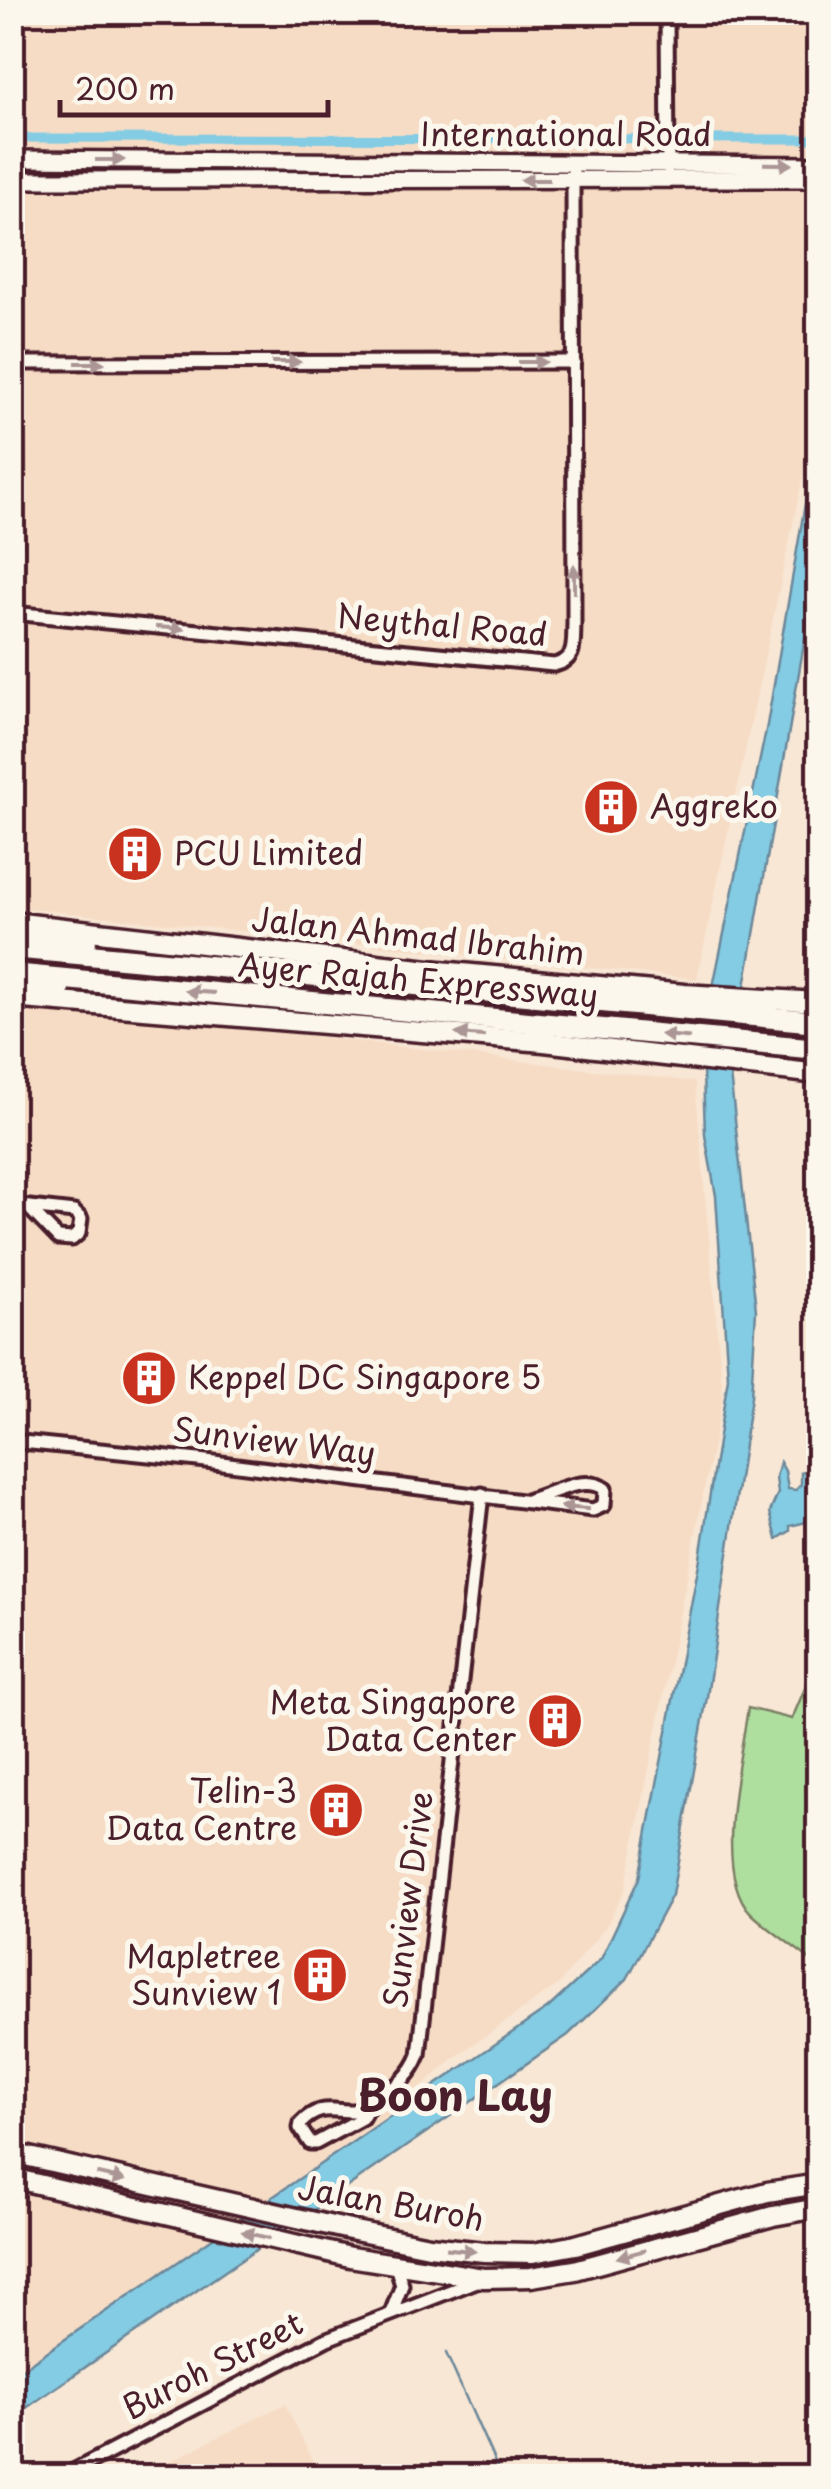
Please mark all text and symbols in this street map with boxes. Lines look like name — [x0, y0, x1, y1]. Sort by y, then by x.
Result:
scale bar — [60, 55, 328, 117]
text: 200 m — [75, 65, 175, 110]
street label: International Road — [420, 109, 712, 157]
one-way arrow — [95, 152, 127, 168]
one-way arrow — [763, 156, 795, 172]
one-way arrow — [519, 171, 551, 187]
one-way arrow — [270, 354, 302, 370]
one-way arrow — [516, 354, 548, 370]
one-way arrow — [74, 355, 106, 371]
one-way arrow — [566, 563, 582, 595]
street label: Neythal Road — [335, 591, 549, 657]
one-way arrow — [154, 621, 186, 637]
building icon: Aggreko — [581, 777, 641, 837]
place label: Aggreko — [650, 781, 778, 829]
building icon: PCU Limited — [105, 824, 165, 884]
place label: PCU Limited — [174, 828, 363, 876]
street label: Jalan Ahmad Ibrahim — [249, 894, 587, 976]
street label: Ayer Rajah Expressway — [236, 939, 600, 1019]
one-way arrow — [184, 983, 216, 999]
one-way arrow — [453, 1026, 485, 1042]
one-way arrow — [658, 1027, 690, 1043]
building icon: Keppel DC Singapore 5 — [119, 1348, 179, 1408]
place label: Keppel DC Singapore 5 — [188, 1352, 541, 1400]
street label: Sunview Way — [170, 1404, 378, 1476]
one-way arrow — [558, 1500, 590, 1516]
place label: Meta Singapore Data Center — [270, 1677, 516, 1762]
building icon: Meta Singapore Data Center — [525, 1691, 585, 1751]
place label: Telin-3 Data Centre — [106, 1766, 297, 1851]
building icon: Telin-3 Data Centre — [306, 1780, 366, 1840]
street label: Sunview Drive — [370, 1789, 444, 2011]
place label: Mapletree Sunview 1 — [126, 1931, 281, 2016]
building icon: Mapletree Sunview 1 — [290, 1945, 350, 2005]
district label: Boon Lay — [357, 2062, 553, 2125]
street label: Jalan Buroh — [294, 2162, 488, 2242]
one-way arrow — [96, 2170, 127, 2185]
one-way arrow — [240, 2227, 271, 2242]
one-way arrow — [445, 2242, 477, 2258]
one-way arrow — [615, 2247, 646, 2263]
street label: Buroh Street — [113, 2298, 311, 2430]

